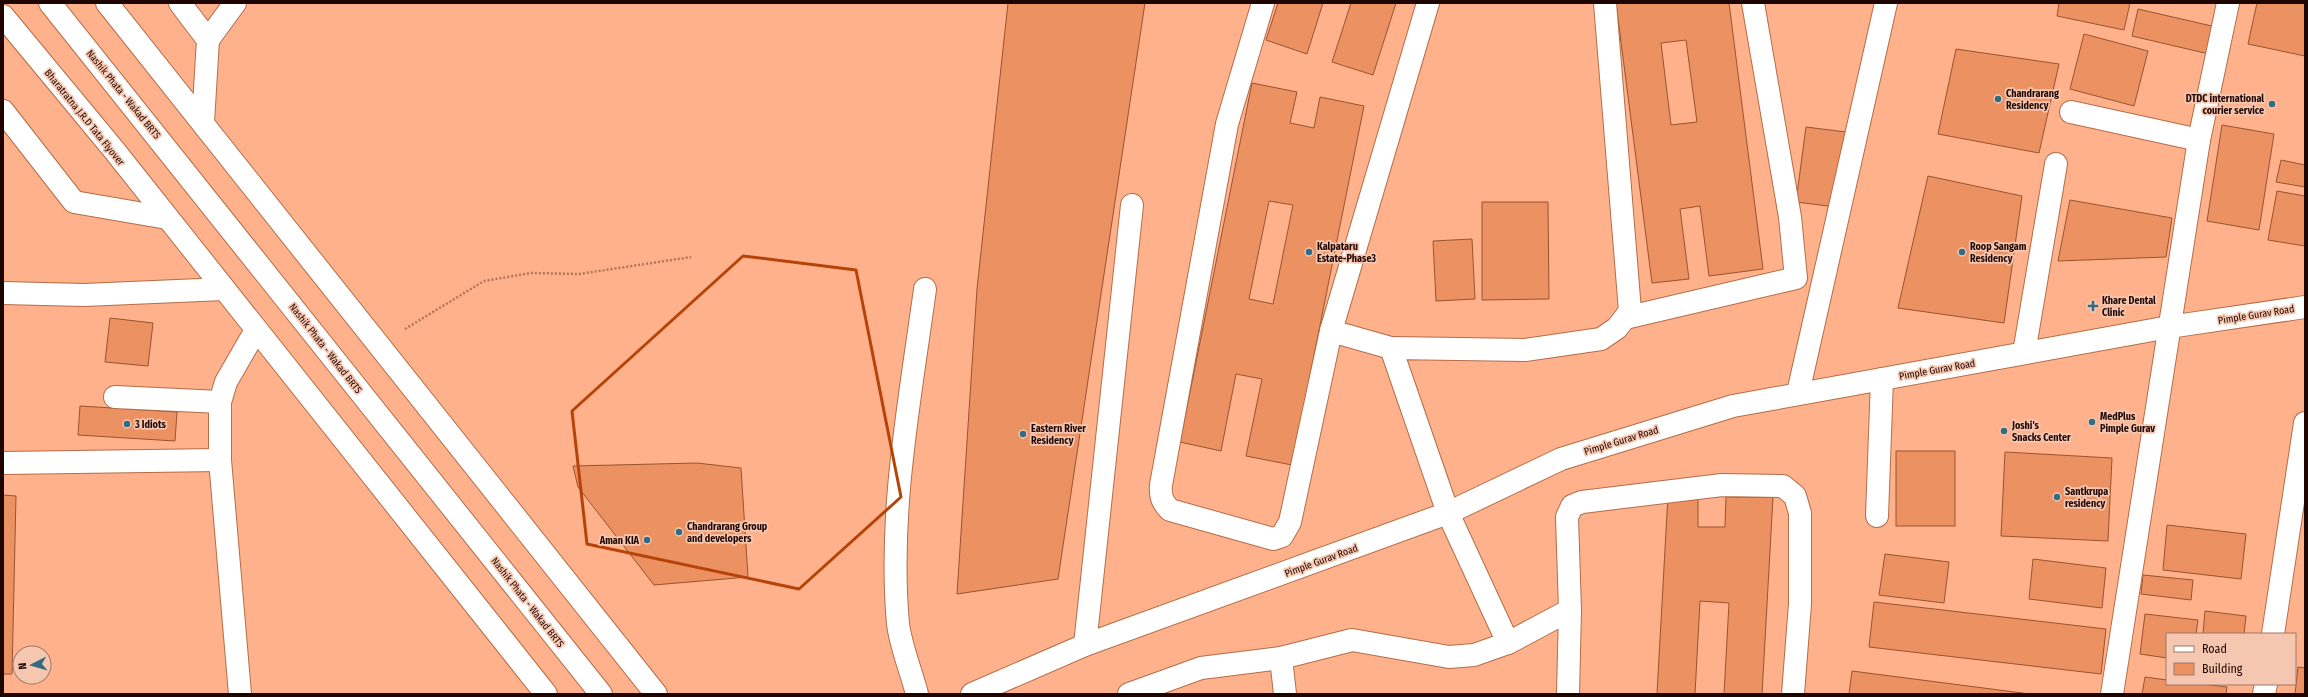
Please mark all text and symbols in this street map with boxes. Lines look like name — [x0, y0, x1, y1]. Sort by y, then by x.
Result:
street label: Nashik Phata - Wakad BRTS — [84, 48, 163, 142]
street label: Bharatratna J.R.D Tata Flyover — [42, 67, 127, 169]
place label: Chandrarang Residency — [2006, 88, 2059, 112]
place label: DTDC international courier service — [2186, 93, 2264, 117]
marker: Chandrarang Residency — [1993, 94, 2003, 104]
marker: DTDC international courier service — [2267, 99, 2277, 109]
place label: Kalpataru Estate-Phase3 — [1317, 241, 1376, 265]
place label: Roop Sangam Residency — [1970, 241, 2027, 265]
marker: Kalpataru Estate-Phase3 — [1304, 247, 1314, 257]
marker: Roop Sangam Residency — [1957, 247, 1967, 257]
place label: Khare Dental Clinic — [2102, 295, 2156, 319]
marker: Khare Dental Clinic — [2087, 300, 2099, 312]
street label: Nashik Phata - Wakad BRTS — [286, 301, 364, 396]
street label: Pimple Gurav Road — [2217, 303, 2295, 327]
street label: Pimple Gurav Road — [1898, 357, 1976, 383]
place label: MedPlus Pimple Gurav — [2100, 411, 2155, 435]
marker: MedPlus Pimple Gurav — [2087, 417, 2097, 427]
marker: 3 Idiots — [122, 419, 132, 429]
place label: 3 Idiots — [134, 419, 166, 431]
place label: Joshi's Snacks Center — [2011, 420, 2071, 444]
place label: Eastern River Residency — [1031, 423, 1086, 447]
street label: Pimple Gurav Road — [1583, 424, 1660, 458]
marker: Joshi's Snacks Center — [1999, 426, 2009, 436]
marker: Eastern River Residency — [1018, 429, 1028, 439]
place label: Santkrupa residency — [2065, 486, 2108, 510]
marker: Santkrupa residency — [2052, 492, 2062, 502]
place label: Chandrarang Group and developers — [687, 521, 768, 545]
marker: Chandrarang Group and developers — [674, 527, 684, 537]
place label: Aman KIA — [599, 535, 640, 547]
marker: Aman KIA — [642, 535, 652, 545]
street label: Pimple Gurav Road — [1283, 542, 1360, 580]
street label: Nashik Phata - Wakad BRTS — [488, 555, 566, 650]
legend — [2166, 633, 2296, 685]
text: Road — [2202, 642, 2227, 656]
north arrow — [12, 645, 52, 685]
text: N — [16, 662, 29, 670]
text: Building — [2202, 662, 2243, 676]

